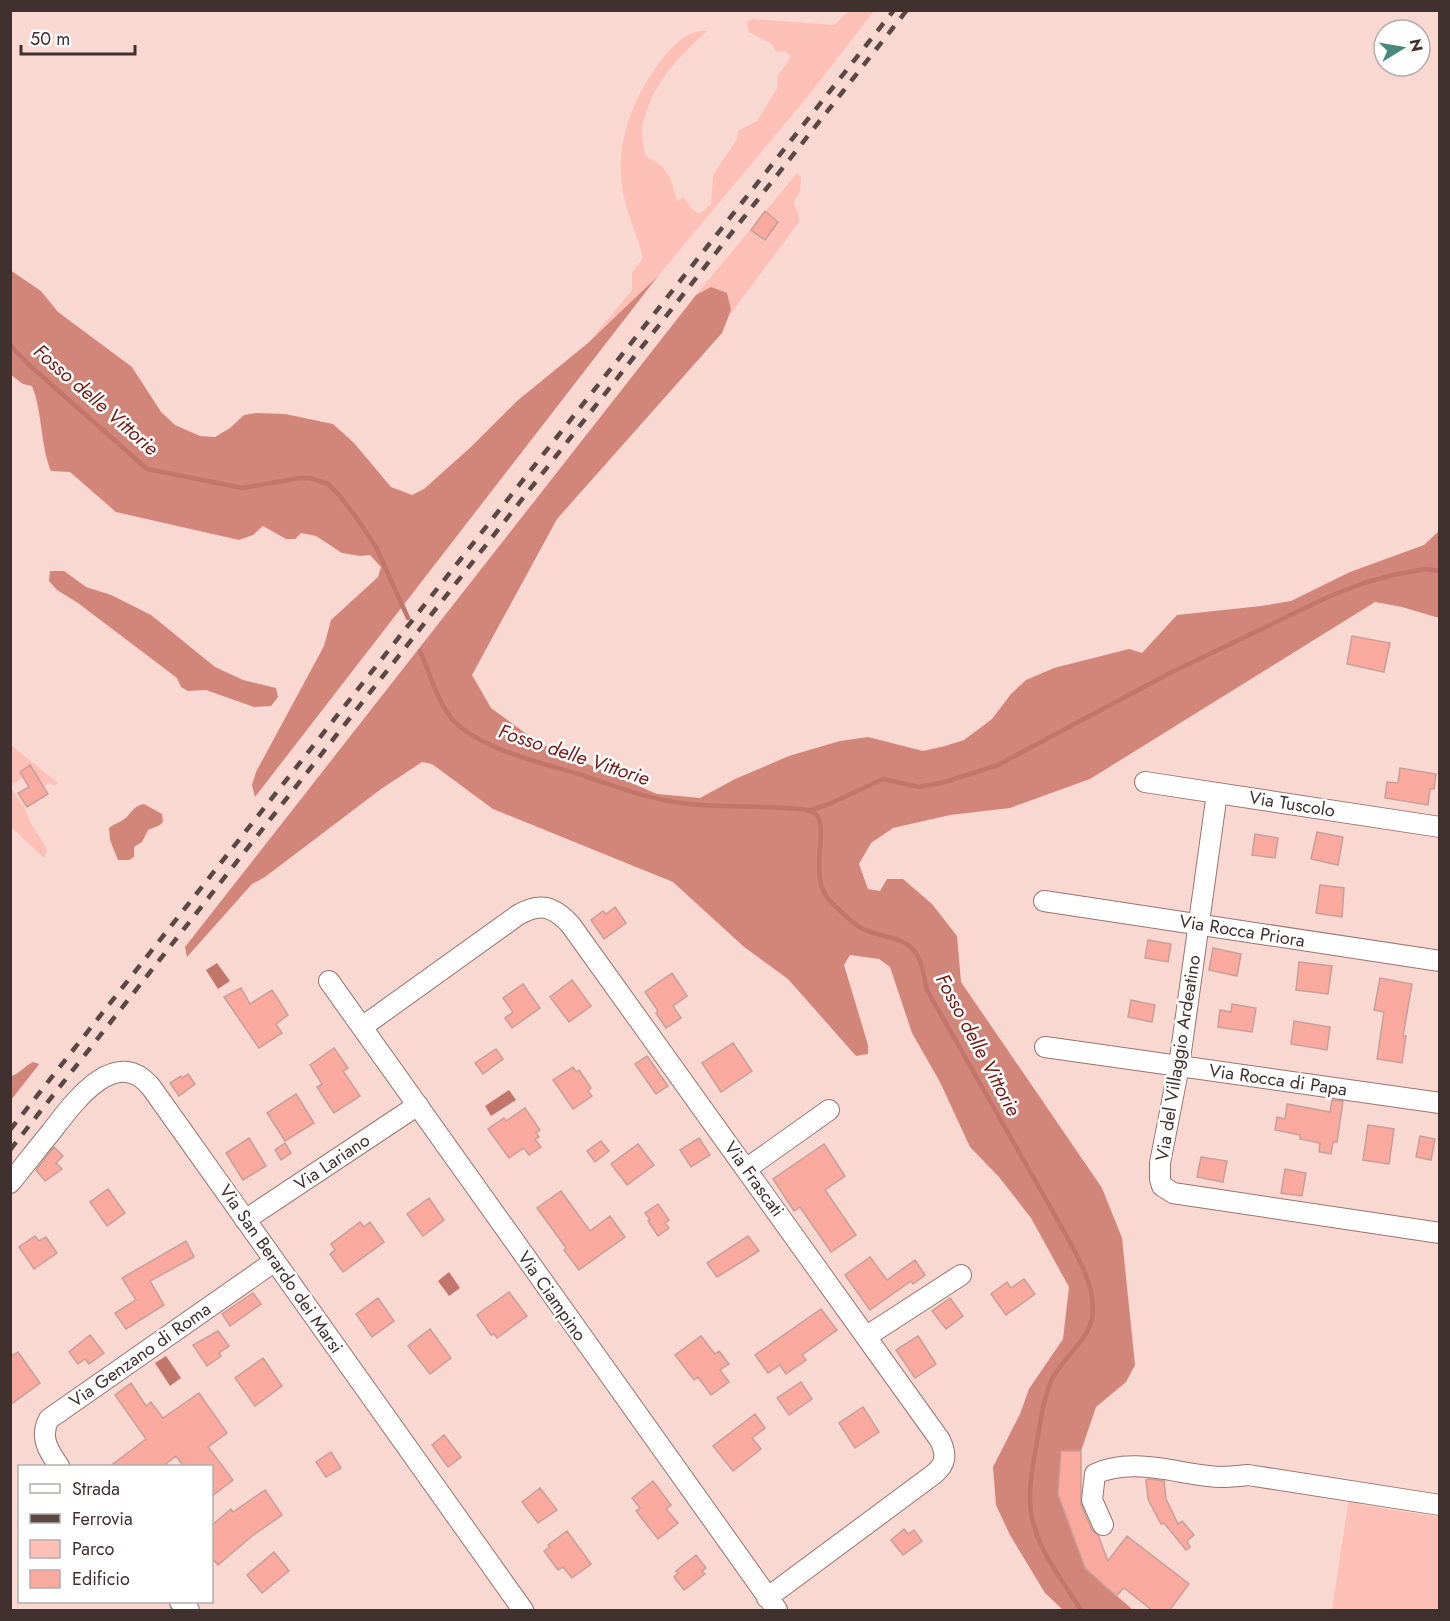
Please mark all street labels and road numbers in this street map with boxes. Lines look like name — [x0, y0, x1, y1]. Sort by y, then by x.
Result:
street label: Via Tuscolo — [1247, 784, 1337, 824]
street label: Via Rocca Priora — [1177, 908, 1307, 954]
street label: Via del Villaggio Ardeatino — [1149, 953, 1207, 1163]
street label: Via Rocca di Papa — [1207, 1057, 1349, 1103]
street label: Via Lariano — [289, 1127, 375, 1197]
street label: Via Frascati — [718, 1136, 790, 1222]
street label: Via San Berardo dei Marsi — [213, 1179, 349, 1359]
street label: Via Ciampino — [511, 1246, 593, 1346]
street label: Via Genzano di Roma — [64, 1296, 216, 1414]

